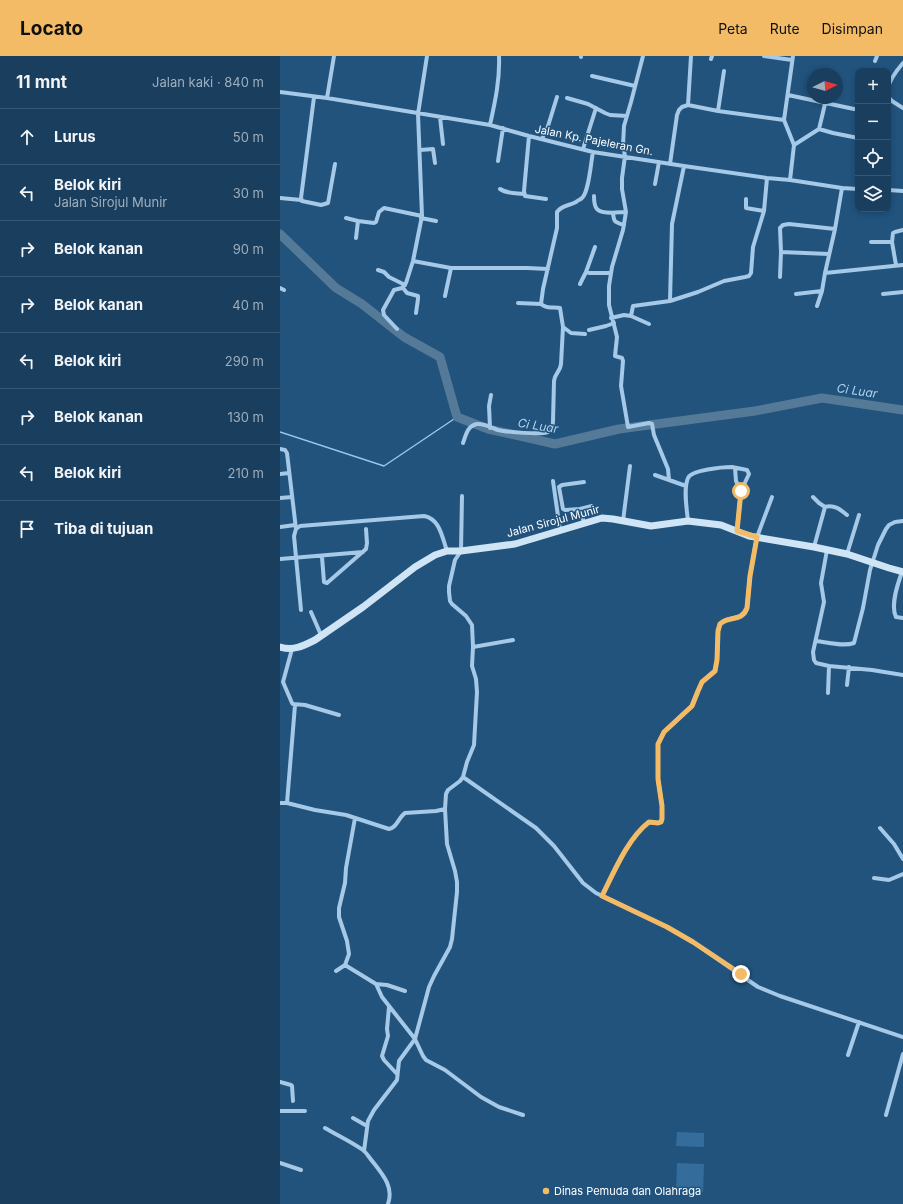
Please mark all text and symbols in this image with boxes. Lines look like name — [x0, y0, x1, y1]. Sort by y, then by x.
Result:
text: Locato — [20, 17, 83, 40]
text: Peta — [718, 20, 748, 37]
text: Rute — [770, 20, 800, 37]
text: Disimpan — [822, 20, 883, 37]
north arrow — [807, 68, 843, 104]
map controls — [855, 68, 891, 212]
button: + — [855, 68, 891, 104]
text: 11 mnt — [16, 72, 67, 92]
text: Jalan kaki · 840 m — [152, 74, 264, 90]
button: − — [855, 104, 891, 140]
street label: Jalan Kp. Pajeleran Gn. — [534, 122, 654, 158]
icon: ahead — [16, 126, 38, 148]
text: Lurus — [54, 127, 96, 146]
text: 50 m — [233, 129, 264, 145]
button: locate — [855, 140, 891, 176]
text: Belok kiri — [54, 175, 121, 194]
button: layers — [855, 176, 891, 212]
icon: left — [16, 182, 38, 204]
text: 30 m — [233, 185, 264, 201]
text: Jalan Sirojul Munir — [54, 194, 167, 210]
icon: right — [16, 238, 38, 260]
text: Belok kanan — [54, 239, 143, 258]
text: 90 m — [233, 241, 264, 257]
icon: right — [16, 294, 38, 316]
text: Belok kanan — [54, 295, 143, 314]
text: 40 m — [232, 297, 264, 313]
icon: left — [16, 350, 38, 372]
text: Belok kiri — [54, 351, 121, 370]
text: 290 m — [225, 353, 264, 369]
water label: Ci Luar — [836, 380, 879, 401]
icon: right — [16, 406, 38, 428]
text: Belok kanan — [54, 407, 143, 426]
text: 130 m — [227, 409, 264, 425]
water label: Ci Luar — [517, 415, 560, 436]
icon: left — [16, 462, 38, 484]
text: Belok kiri — [54, 463, 121, 482]
text: 210 m — [228, 465, 264, 481]
route start — [732, 482, 750, 500]
street label: Jalan Sirojul Munir — [505, 502, 601, 540]
icon: arrive — [16, 518, 38, 540]
text: Tiba di tujuan — [54, 519, 153, 538]
route end — [732, 965, 750, 983]
place label: Dinas Pemuda dan Olahraga — [554, 1184, 701, 1198]
marker: Dinas Pemuda dan Olahraga — [541, 1186, 551, 1196]

